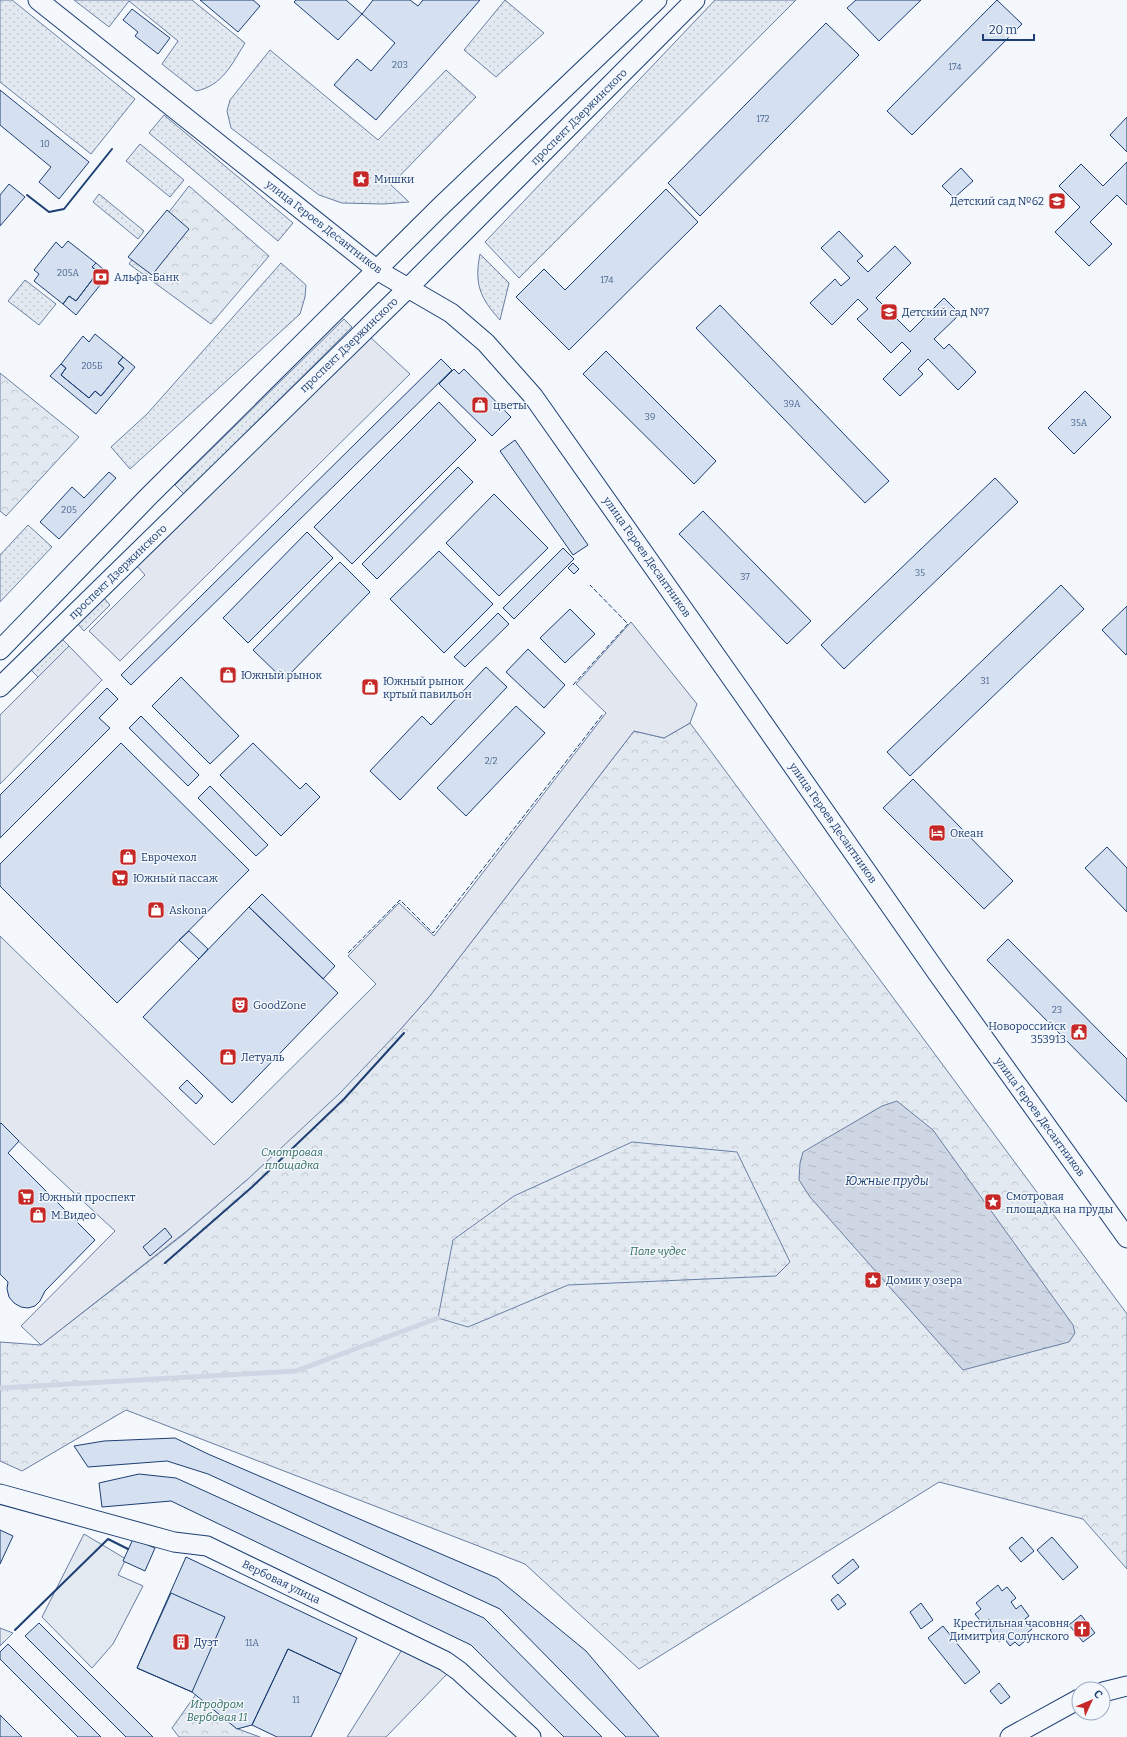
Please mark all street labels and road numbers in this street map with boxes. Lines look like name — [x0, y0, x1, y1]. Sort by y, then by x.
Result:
street label: проспект Дзержинского — [528, 66, 630, 168]
street label: улица Героев Десантников — [262, 177, 385, 276]
street label: проспект Дзержинского — [297, 295, 401, 395]
street label: улица Героев Десантников — [600, 493, 694, 620]
street label: проспект Дзержинского — [66, 522, 170, 622]
street label: улица Героев Десантников — [786, 759, 880, 886]
street label: улица Героев Десантников — [992, 1054, 1088, 1179]
street label: Вербовая улица — [240, 1557, 322, 1607]

